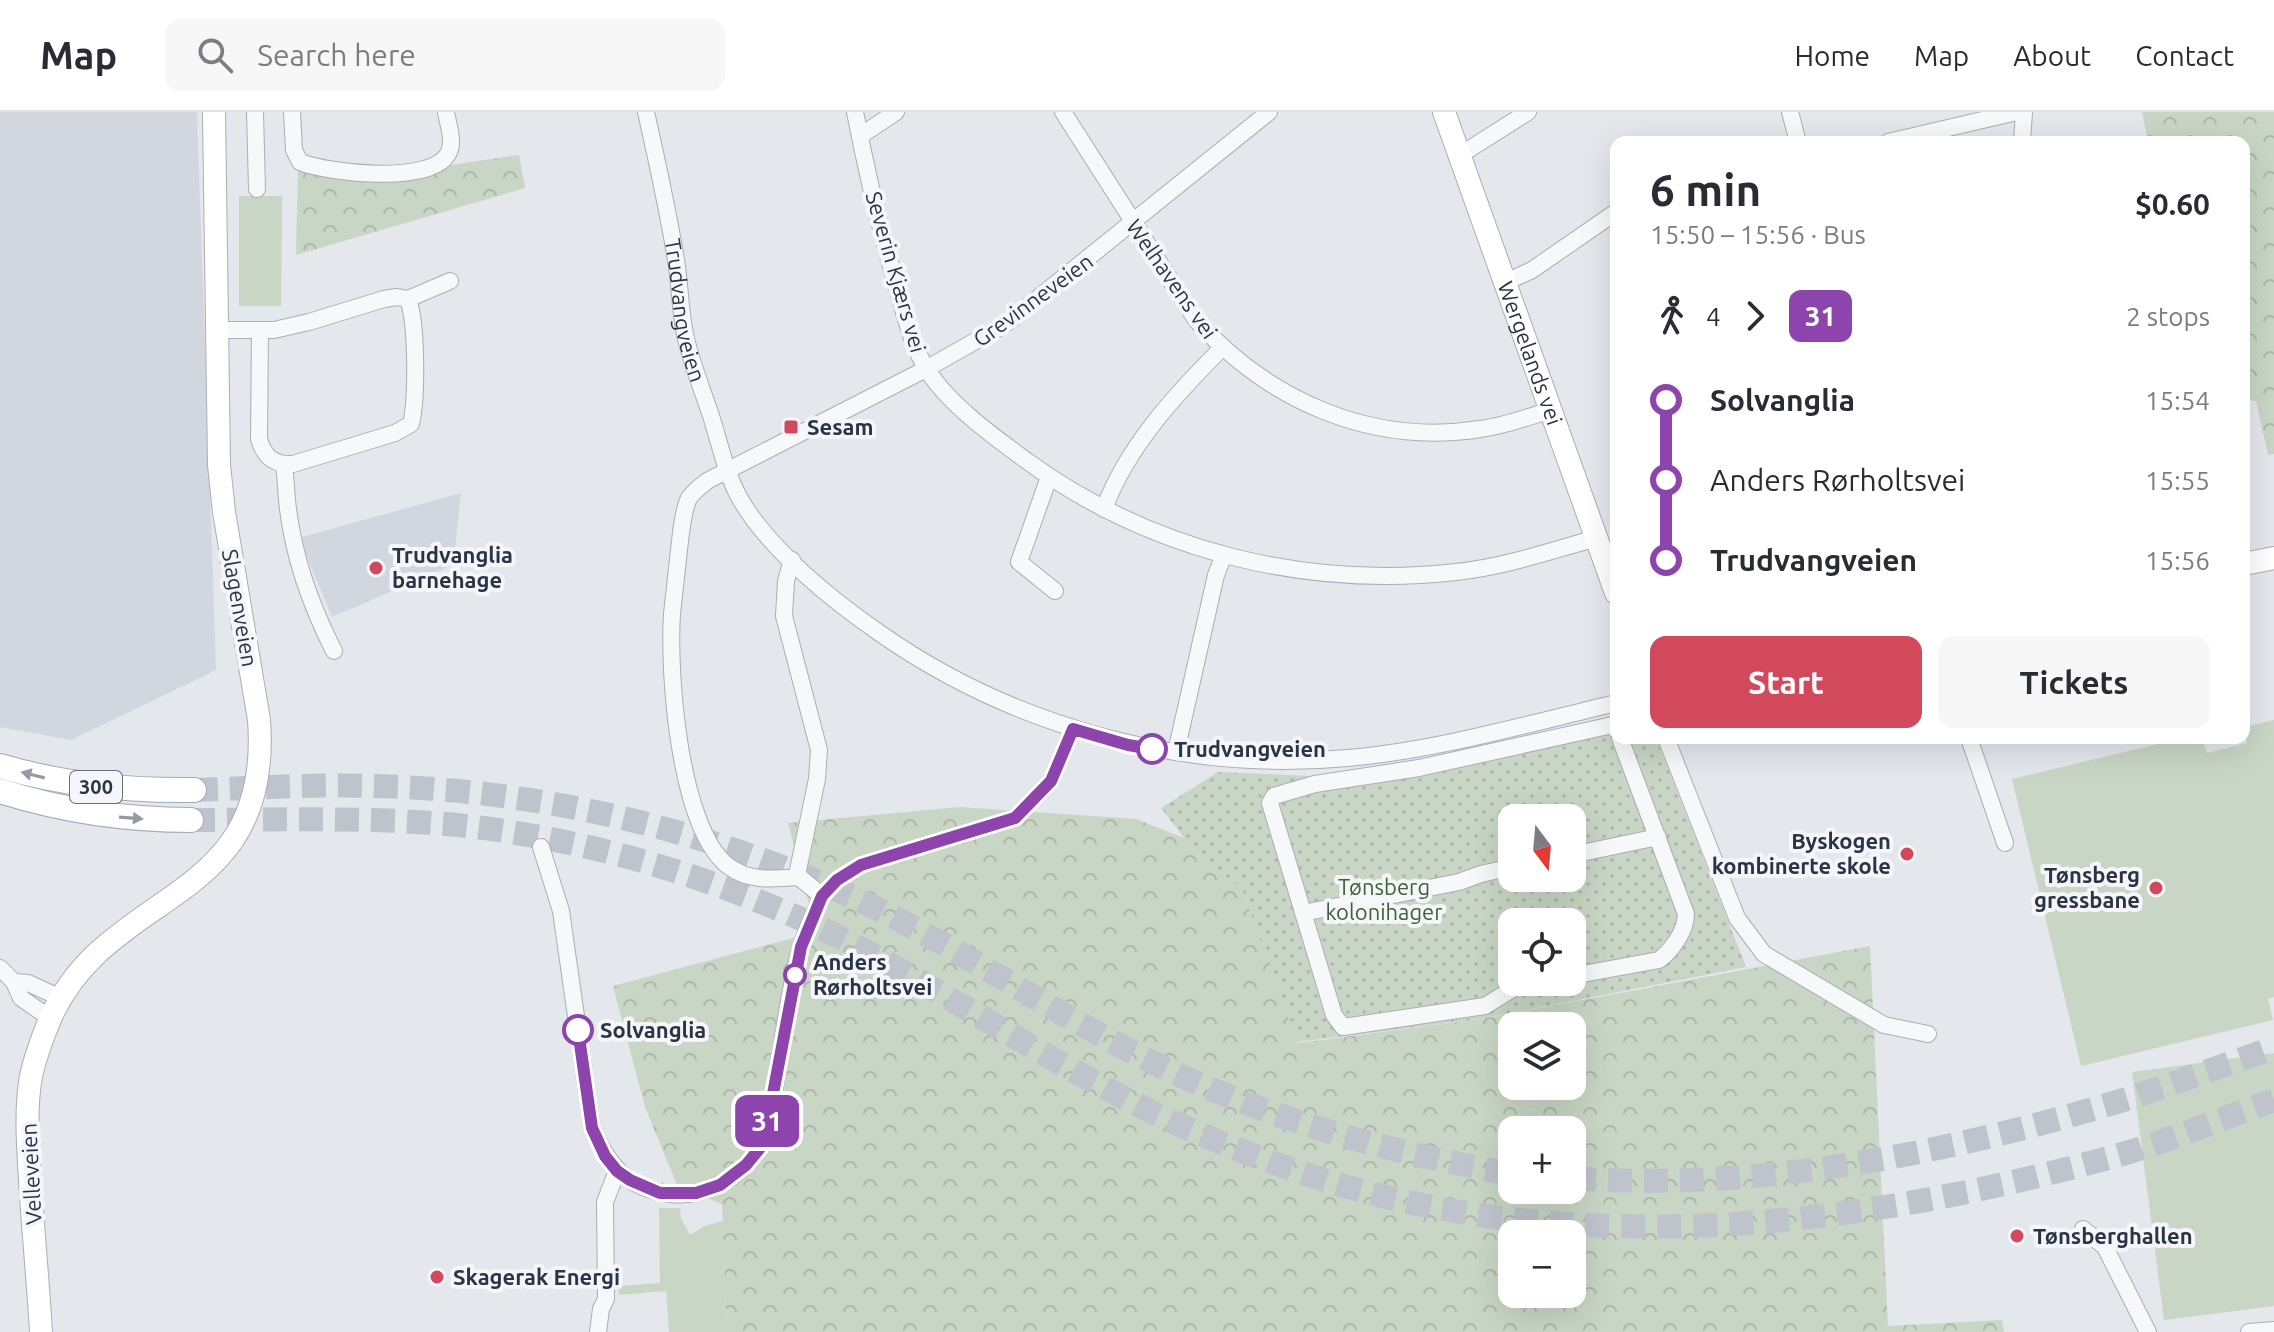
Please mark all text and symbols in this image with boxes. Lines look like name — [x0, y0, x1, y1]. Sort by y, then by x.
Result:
search box — [165, 19, 725, 91]
icon: search — [193, 33, 237, 77]
text: Map — [40, 34, 117, 76]
text: Search here — [257, 38, 416, 72]
text: Home — [1795, 40, 1870, 71]
text: Map — [1914, 40, 1969, 71]
text: About — [2013, 40, 2091, 71]
text: Contact — [2135, 40, 2234, 71]
text: 6 min — [1650, 165, 1761, 214]
text: $0.60 — [2135, 187, 2210, 221]
street label: Severin Kjærs vei — [862, 188, 931, 355]
street label: Welhavens vei — [1122, 214, 1223, 343]
text: 15:50 – 15:56 · Bus — [1650, 220, 1866, 249]
street label: Trudvangveien — [661, 236, 711, 385]
street label: Grevinneveien — [968, 248, 1097, 351]
street label: Wergelands vei — [1494, 278, 1568, 428]
icon: walk — [1650, 294, 1694, 338]
icon: forward — [1733, 294, 1777, 338]
text: 31 — [1805, 300, 1836, 331]
text: 4 — [1706, 302, 1721, 331]
text: 2 stops — [2126, 302, 2210, 331]
text: Solvanglia — [1710, 383, 1855, 417]
text: 15:54 — [2145, 386, 2210, 415]
place label: Sesam — [807, 414, 873, 439]
marker: Sesam — [782, 418, 800, 436]
text: Anders Rørholtsvei — [1710, 463, 1965, 497]
text: 15:55 — [2145, 466, 2210, 495]
place label: Trudvanglia barnehage — [392, 542, 513, 592]
text: Trudvangveien — [1710, 543, 1917, 577]
text: 15:56 — [2145, 546, 2210, 575]
street label: Slagenveien — [218, 547, 263, 669]
marker: Trudvanglia barnehage — [367, 559, 385, 577]
button: Start — [1650, 636, 1922, 728]
button: Tickets — [1938, 636, 2210, 728]
marker: Trudvangveien — [1137, 734, 1167, 764]
place label: Trudvangveien — [1174, 736, 1326, 761]
one-way arrow — [21, 768, 46, 781]
road number: 300 — [70, 771, 122, 803]
north arrow — [1498, 804, 1586, 892]
map controls — [1498, 804, 1586, 1308]
one-way arrow — [119, 812, 144, 825]
place label: Byskogen kombinerte skole — [1712, 828, 1891, 878]
marker: Byskogen kombinerte skole — [1898, 845, 1916, 863]
place label: Tønsberg gressbane — [2034, 862, 2140, 912]
park label: Tønsberg kolonihager — [1325, 874, 1443, 924]
marker: Tønsberg gressbane — [2147, 879, 2165, 897]
button: locate — [1498, 908, 1586, 996]
place label: Anders Rørholtsvei — [813, 949, 932, 999]
marker: Anders Rørholtsvei — [784, 964, 806, 986]
button: layers — [1498, 1012, 1586, 1100]
marker: Solvanglia — [563, 1015, 593, 1045]
place label: Solvanglia — [600, 1017, 706, 1042]
line badge: 31 — [731, 1095, 803, 1147]
text: 31 — [751, 1105, 783, 1136]
button: + — [1498, 1116, 1586, 1204]
street label: Velleveien — [15, 1122, 46, 1226]
button: − — [1498, 1220, 1586, 1308]
place label: Tønsberghallen — [2033, 1223, 2193, 1248]
marker: Tønsberghallen — [2008, 1227, 2026, 1245]
place label: Skagerak Energi — [453, 1264, 620, 1289]
marker: Skagerak Energi — [428, 1268, 446, 1286]

